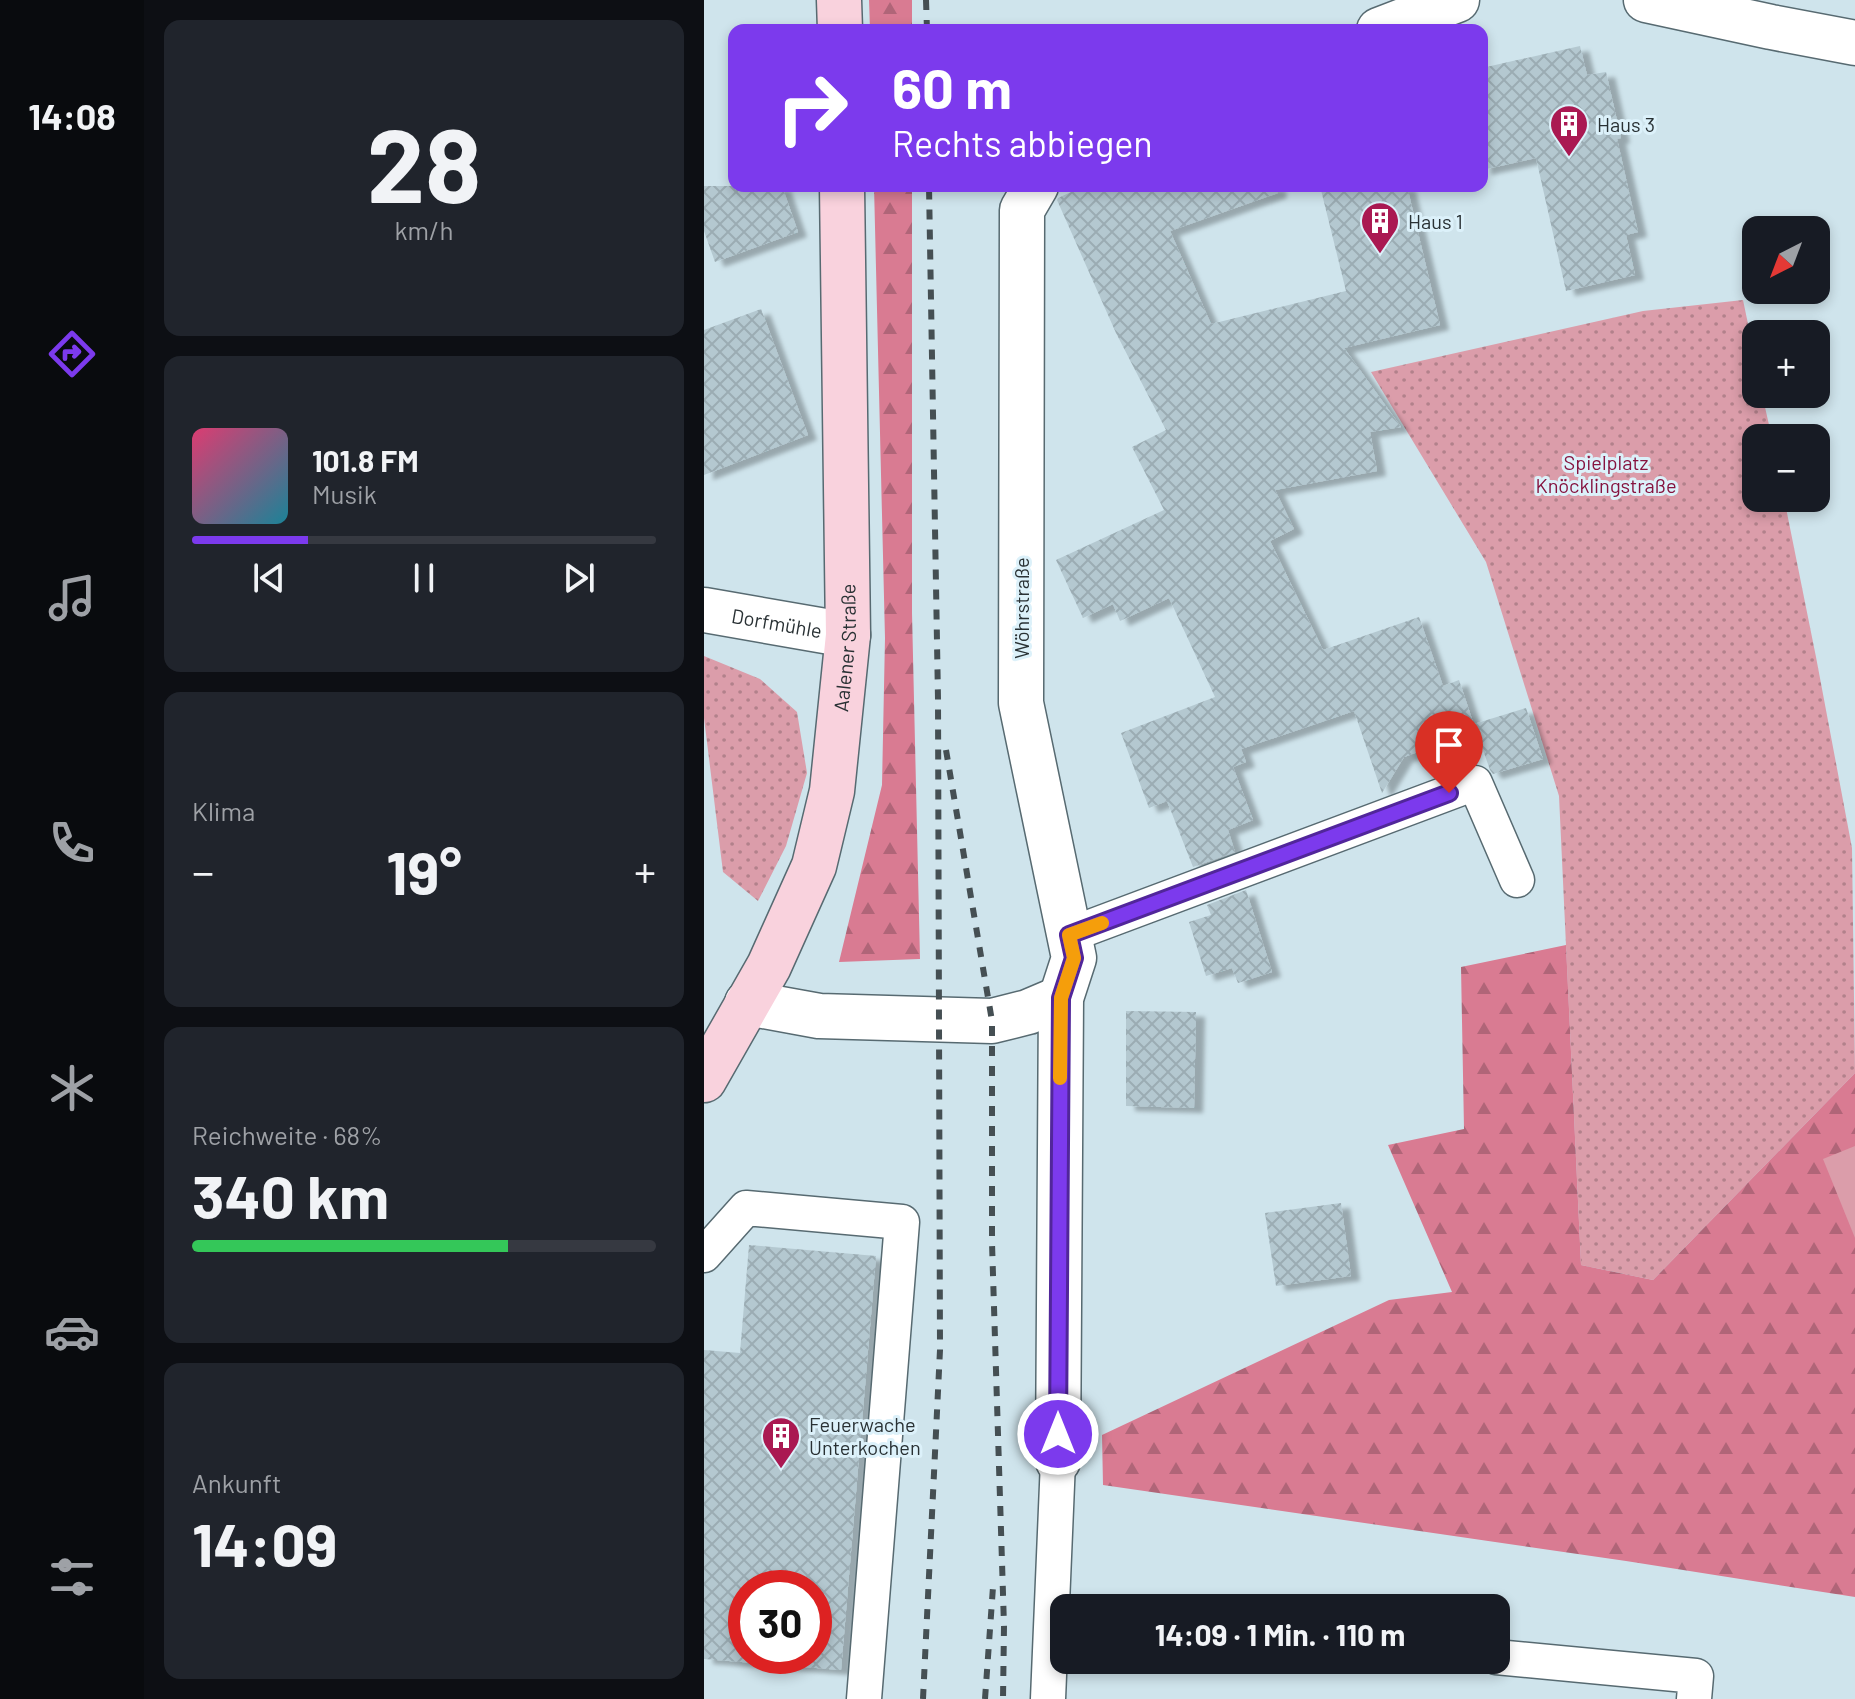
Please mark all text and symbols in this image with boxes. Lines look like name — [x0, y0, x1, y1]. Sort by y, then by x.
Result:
text: 60 m — [892, 53, 1012, 120]
icon: right — [760, 56, 864, 160]
text: 14:08 — [28, 94, 116, 137]
text: 28 — [367, 99, 481, 224]
building icon: Haus 3 — [1548, 103, 1590, 158]
place label: Haus 3 — [1597, 112, 1655, 136]
text: Rechts abbiegen — [892, 121, 1153, 164]
building icon: Haus 1 — [1359, 200, 1401, 255]
place label: Haus 1 — [1408, 209, 1463, 233]
text: km/h — [395, 214, 453, 245]
north arrow — [1742, 216, 1830, 304]
map controls — [1742, 216, 1830, 512]
button: + — [1742, 320, 1830, 408]
icon: directions — [44, 326, 100, 382]
button: − — [1742, 424, 1830, 512]
text: 101.8 FM — [312, 442, 419, 478]
park label: Spielplatz Knöcklingstraße — [1535, 450, 1677, 497]
text: Musik — [312, 478, 377, 509]
icon: previous — [247, 556, 291, 600]
icon: pause — [402, 556, 446, 600]
icon: next — [557, 556, 601, 600]
street label: Wöhrstraße — [1009, 557, 1033, 659]
icon: music — [44, 570, 100, 626]
street label: Aalener Straße — [828, 583, 860, 713]
street label: Dorfmühle — [730, 603, 824, 642]
pin — [1415, 711, 1483, 793]
icon: arrive — [1427, 723, 1471, 767]
text: Klima — [192, 795, 255, 826]
icon: phone — [44, 815, 100, 871]
text: 19° — [386, 835, 462, 907]
text: − — [192, 844, 214, 897]
text: + — [634, 844, 656, 897]
icon: climate — [44, 1060, 100, 1116]
text: Reichweite · 68% — [192, 1119, 382, 1150]
text: 340 km — [192, 1159, 389, 1231]
icon: car — [44, 1304, 100, 1360]
position arrow — [1016, 1392, 1100, 1476]
place label: Feuerwache Unterkochen — [809, 1412, 921, 1459]
building icon: Feuerwache Unterkochen — [760, 1415, 802, 1470]
text: Ankunft — [192, 1467, 281, 1498]
text: 14:09 — [192, 1507, 337, 1579]
icon: filters — [44, 1549, 100, 1605]
speed limit sign: 30 — [728, 1570, 832, 1674]
text: 14:09 · 1 Min. · 110 m — [1155, 1616, 1405, 1652]

